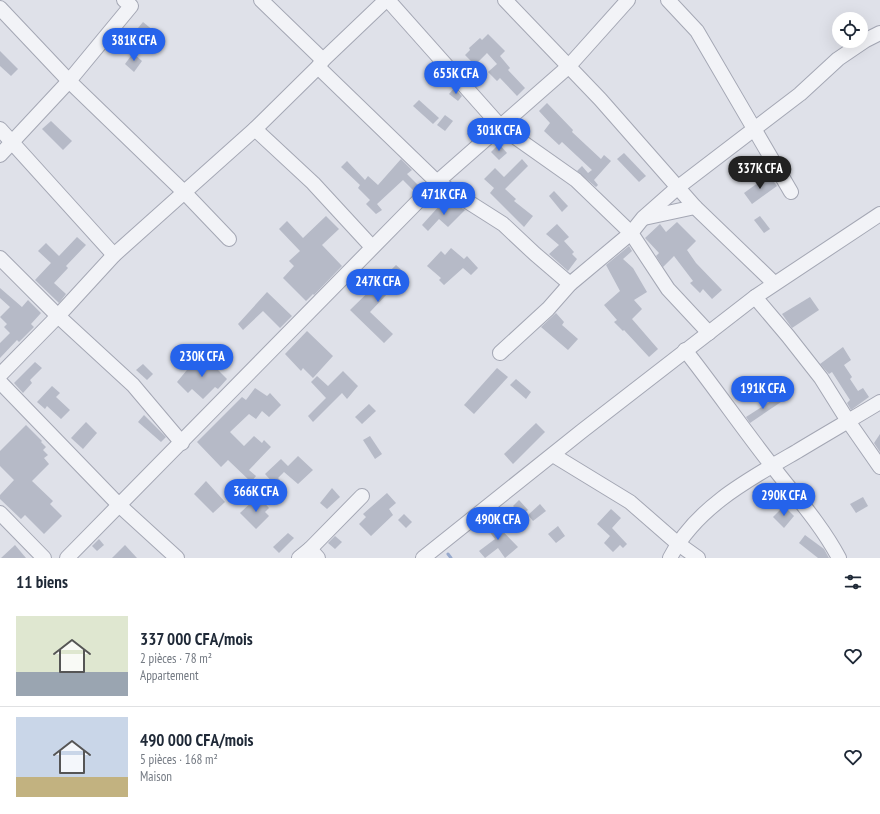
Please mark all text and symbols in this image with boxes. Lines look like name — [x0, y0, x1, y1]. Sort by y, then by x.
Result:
map controls — [832, 12, 868, 48]
button: locate — [832, 12, 868, 48]
pin: 381K CFA — [93, 28, 175, 62]
text: 381K CFA — [111, 32, 157, 49]
pin: 655K CFA — [415, 61, 497, 95]
text: 655K CFA — [433, 65, 479, 82]
pin: 301K CFA — [458, 118, 540, 152]
text: 301K CFA — [476, 122, 522, 139]
pin: 337K CFA — [719, 156, 801, 190]
text: 337K CFA — [737, 160, 783, 177]
pin: 471K CFA — [403, 182, 485, 216]
text: 471K CFA — [421, 186, 467, 203]
pin: 247K CFA — [337, 269, 419, 303]
text: 247K CFA — [355, 273, 401, 290]
pin: 230K CFA — [161, 344, 243, 378]
text: 230K CFA — [179, 348, 225, 365]
pin: 191K CFA — [722, 376, 804, 410]
text: 191K CFA — [740, 380, 786, 397]
pin: 366K CFA — [215, 479, 297, 513]
text: 366K CFA — [233, 483, 279, 500]
pin: 290K CFA — [743, 483, 825, 517]
text: 290K CFA — [761, 487, 807, 504]
pin: 490K CFA — [457, 507, 539, 541]
text: 490K CFA — [475, 511, 521, 528]
text: 11 biens — [16, 571, 68, 593]
icon: filters — [842, 571, 864, 593]
text: 337 000 CFA/mois — [140, 628, 253, 650]
icon: home — [48, 632, 96, 680]
icon: heart — [842, 645, 864, 667]
text: 2 pièces · 78 m² — [140, 650, 212, 667]
text: Appartement — [140, 667, 199, 684]
text: 490 000 CFA/mois — [140, 729, 253, 751]
icon: home — [48, 733, 96, 781]
icon: heart — [842, 746, 864, 768]
text: 5 pièces · 168 m² — [140, 751, 218, 768]
text: Maison — [140, 768, 172, 785]

